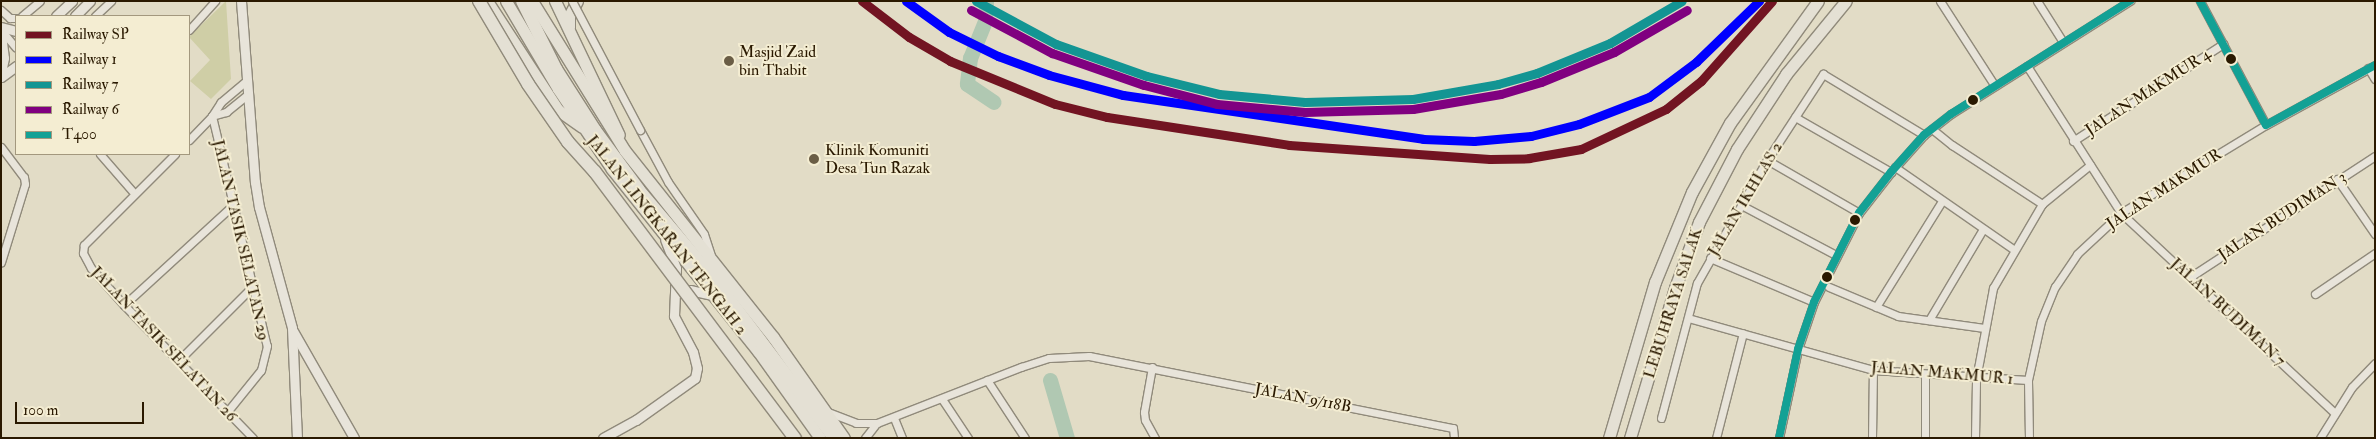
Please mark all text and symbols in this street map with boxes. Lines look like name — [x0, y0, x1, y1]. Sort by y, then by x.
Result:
legend — [15, 15, 190, 155]
text: Railway SP — [62, 25, 129, 44]
place label: Masjid Zaid bin Thabit — [739, 42, 816, 80]
street label: JALAN MAKMUR 4 — [2082, 44, 2214, 140]
text: Railway 1 — [62, 50, 117, 69]
unlabelled marker — [2226, 54, 2236, 64]
marker: Masjid Zaid bin Thabit — [723, 55, 735, 67]
text: Railway 7 — [62, 75, 119, 94]
unlabelled marker — [1968, 95, 1978, 105]
text: Railway 6 — [62, 100, 119, 119]
text: T400 — [62, 125, 97, 144]
street label: JALAN LINGKARAN TENGAH 2 — [583, 131, 751, 339]
street label: JALAN TASIK SELATAN 29 — [209, 138, 273, 342]
street label: JALAN IKHLAS 2 — [1703, 139, 1787, 259]
place label: Klinik Komuniti Desa Tun Razak — [825, 140, 930, 178]
street label: JALAN MAKMUR — [2103, 145, 2225, 233]
marker: Klinik Komuniti Desa Tun Razak — [807, 152, 821, 166]
street label: JALAN BUDIMAN 3 — [2214, 167, 2350, 265]
unlabelled marker — [1850, 215, 1860, 225]
street label: LEBUHRAYA SALAK — [1640, 225, 1706, 381]
street label: JALAN BUDIMAN 7 — [2167, 254, 2289, 370]
street label: JALAN TASIK SELATAN 26 — [87, 262, 241, 426]
unlabelled marker — [1822, 272, 1832, 282]
street label: JALAN MAKMUR 1 — [1870, 357, 2014, 389]
street label: JALAN 9/118B — [1253, 379, 1353, 417]
scale bar — [18, 392, 146, 424]
text: 100 m — [23, 401, 58, 420]

